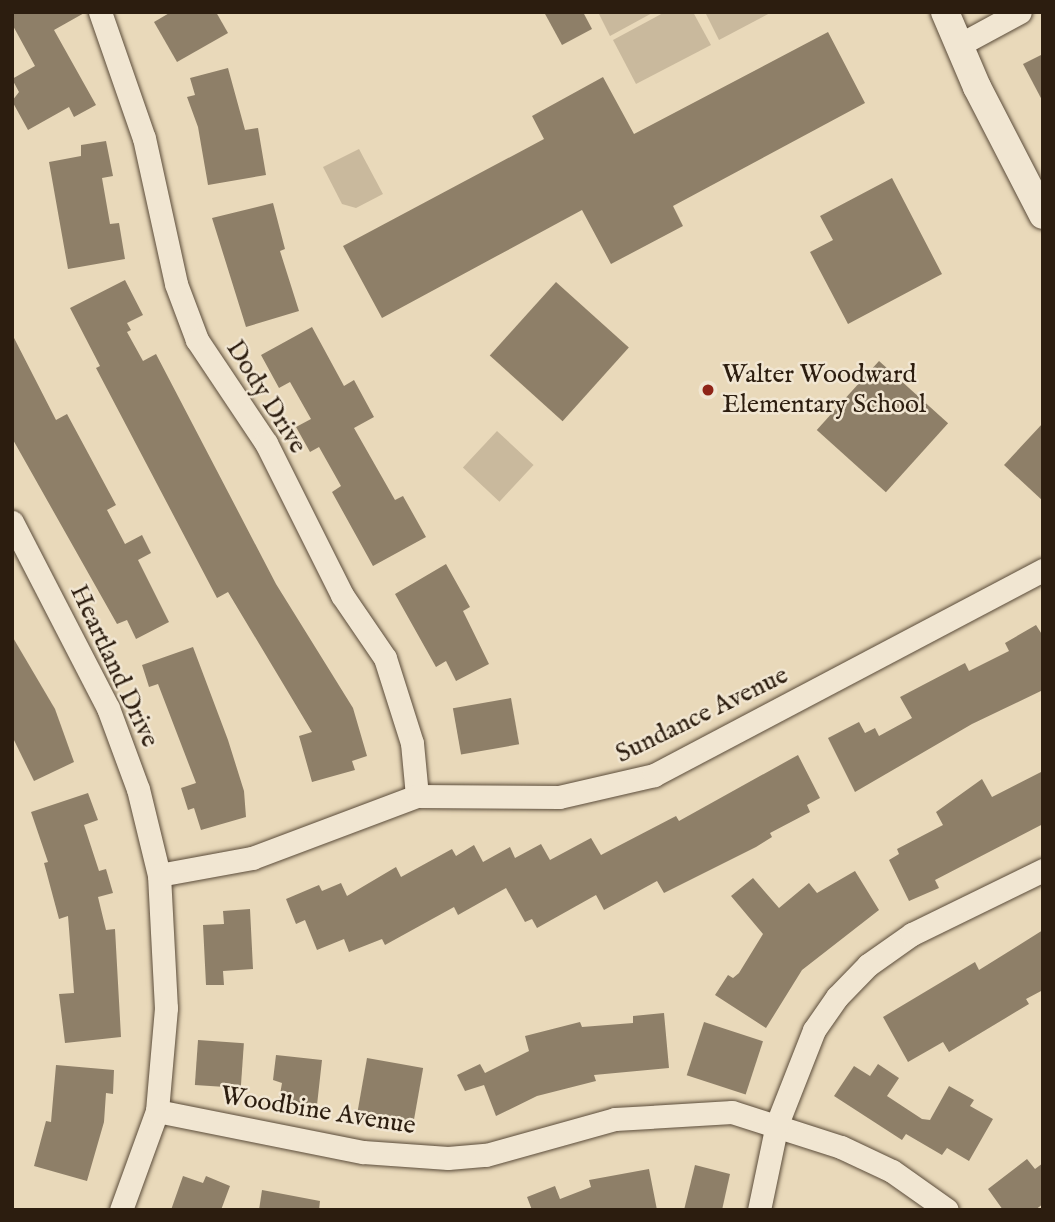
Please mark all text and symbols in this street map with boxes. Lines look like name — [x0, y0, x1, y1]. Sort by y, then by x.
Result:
street label: Dody Drive — [219, 335, 313, 459]
place label: Walter Woodward Elementary School — [722, 359, 926, 420]
marker: Walter Woodward Elementary School — [700, 382, 716, 398]
street label: Heartland Drive — [63, 580, 165, 752]
street label: Sundance Avenue — [611, 660, 793, 770]
street label: Woodbine Avenue — [218, 1080, 418, 1142]

